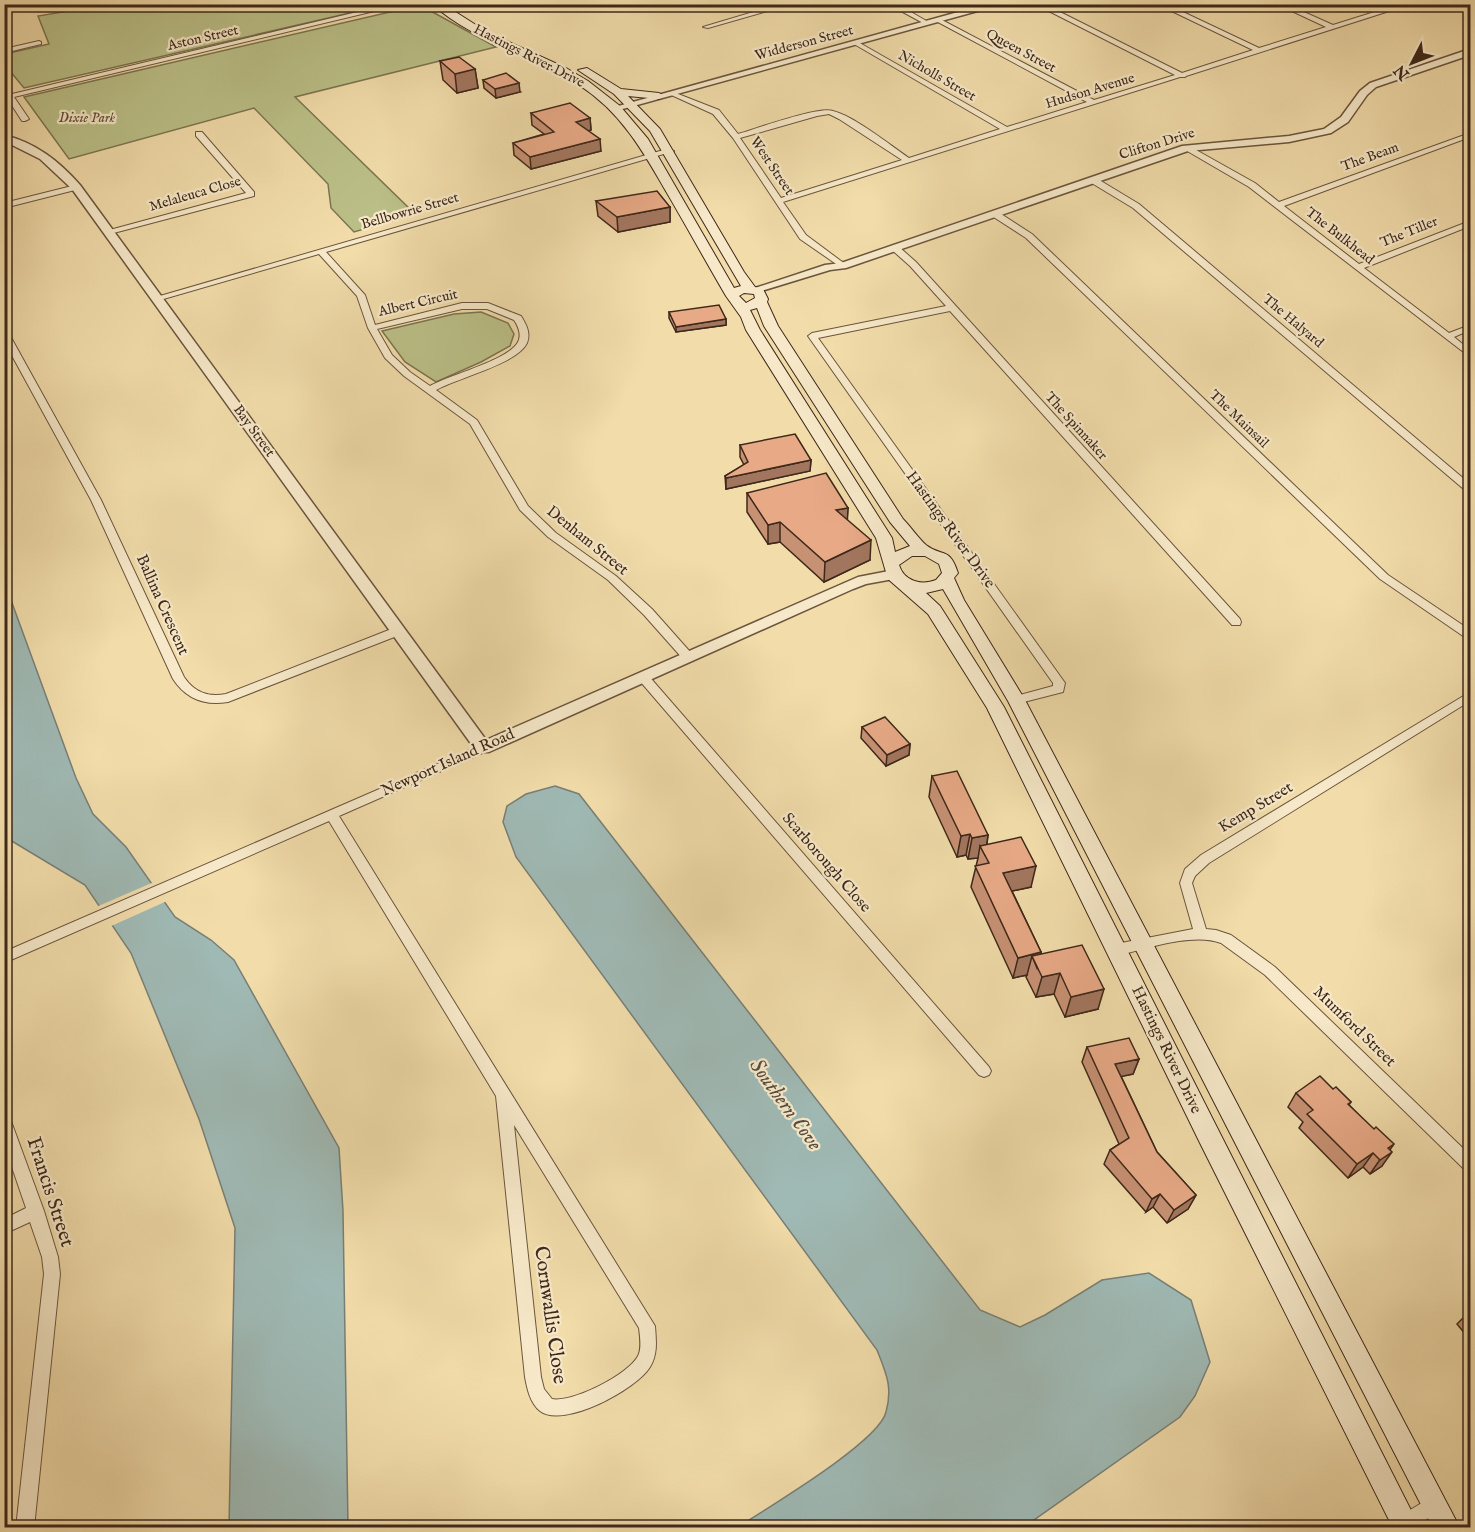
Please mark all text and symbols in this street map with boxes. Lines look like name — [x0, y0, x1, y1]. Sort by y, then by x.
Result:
street label: Hastings River Drive — [470, 20, 588, 92]
street label: Aston Street — [165, 21, 240, 55]
street label: Widderson Street — [753, 21, 855, 65]
street label: Queen Street — [983, 25, 1059, 77]
north arrow — [1382, 33, 1442, 93]
street label: Nicholls Street — [895, 46, 979, 106]
text: N — [1390, 60, 1415, 84]
street label: Hudson Avenue — [1043, 69, 1137, 113]
park label: Dixie Park — [59, 109, 116, 127]
street label: Clifton Drive — [1117, 124, 1197, 164]
street label: West Street — [746, 133, 798, 199]
street label: The Beam — [1339, 138, 1401, 176]
street label: Melaleuca Close — [147, 172, 243, 216]
street label: Bellbowrie Street — [359, 188, 461, 234]
street label: The Bulkhead — [1302, 204, 1378, 269]
street label: The Tiller — [1378, 212, 1440, 252]
street label: Albert Circuit — [376, 285, 460, 321]
street label: The Halyard — [1259, 290, 1328, 352]
street label: The Mainsail — [1205, 386, 1273, 452]
street label: The Spinnaker — [1041, 388, 1111, 464]
street label: Bay Street — [229, 401, 279, 461]
street label: Hastings River Drive — [901, 468, 999, 592]
street label: Denham Street — [542, 502, 632, 580]
street label: Ballina Crescent — [131, 552, 193, 659]
street label: Newport Island Road — [378, 724, 518, 801]
street label: Kemp Street — [1215, 778, 1297, 838]
street label: Scarborough Close — [777, 809, 875, 917]
street label: Mumford Street — [1308, 982, 1400, 1072]
street label: Hastings River Drive — [1126, 983, 1206, 1117]
water label: Southern Cove — [743, 1054, 827, 1156]
street label: Francis Street — [20, 1134, 80, 1250]
street label: Cornwallis Close — [528, 1244, 572, 1386]

